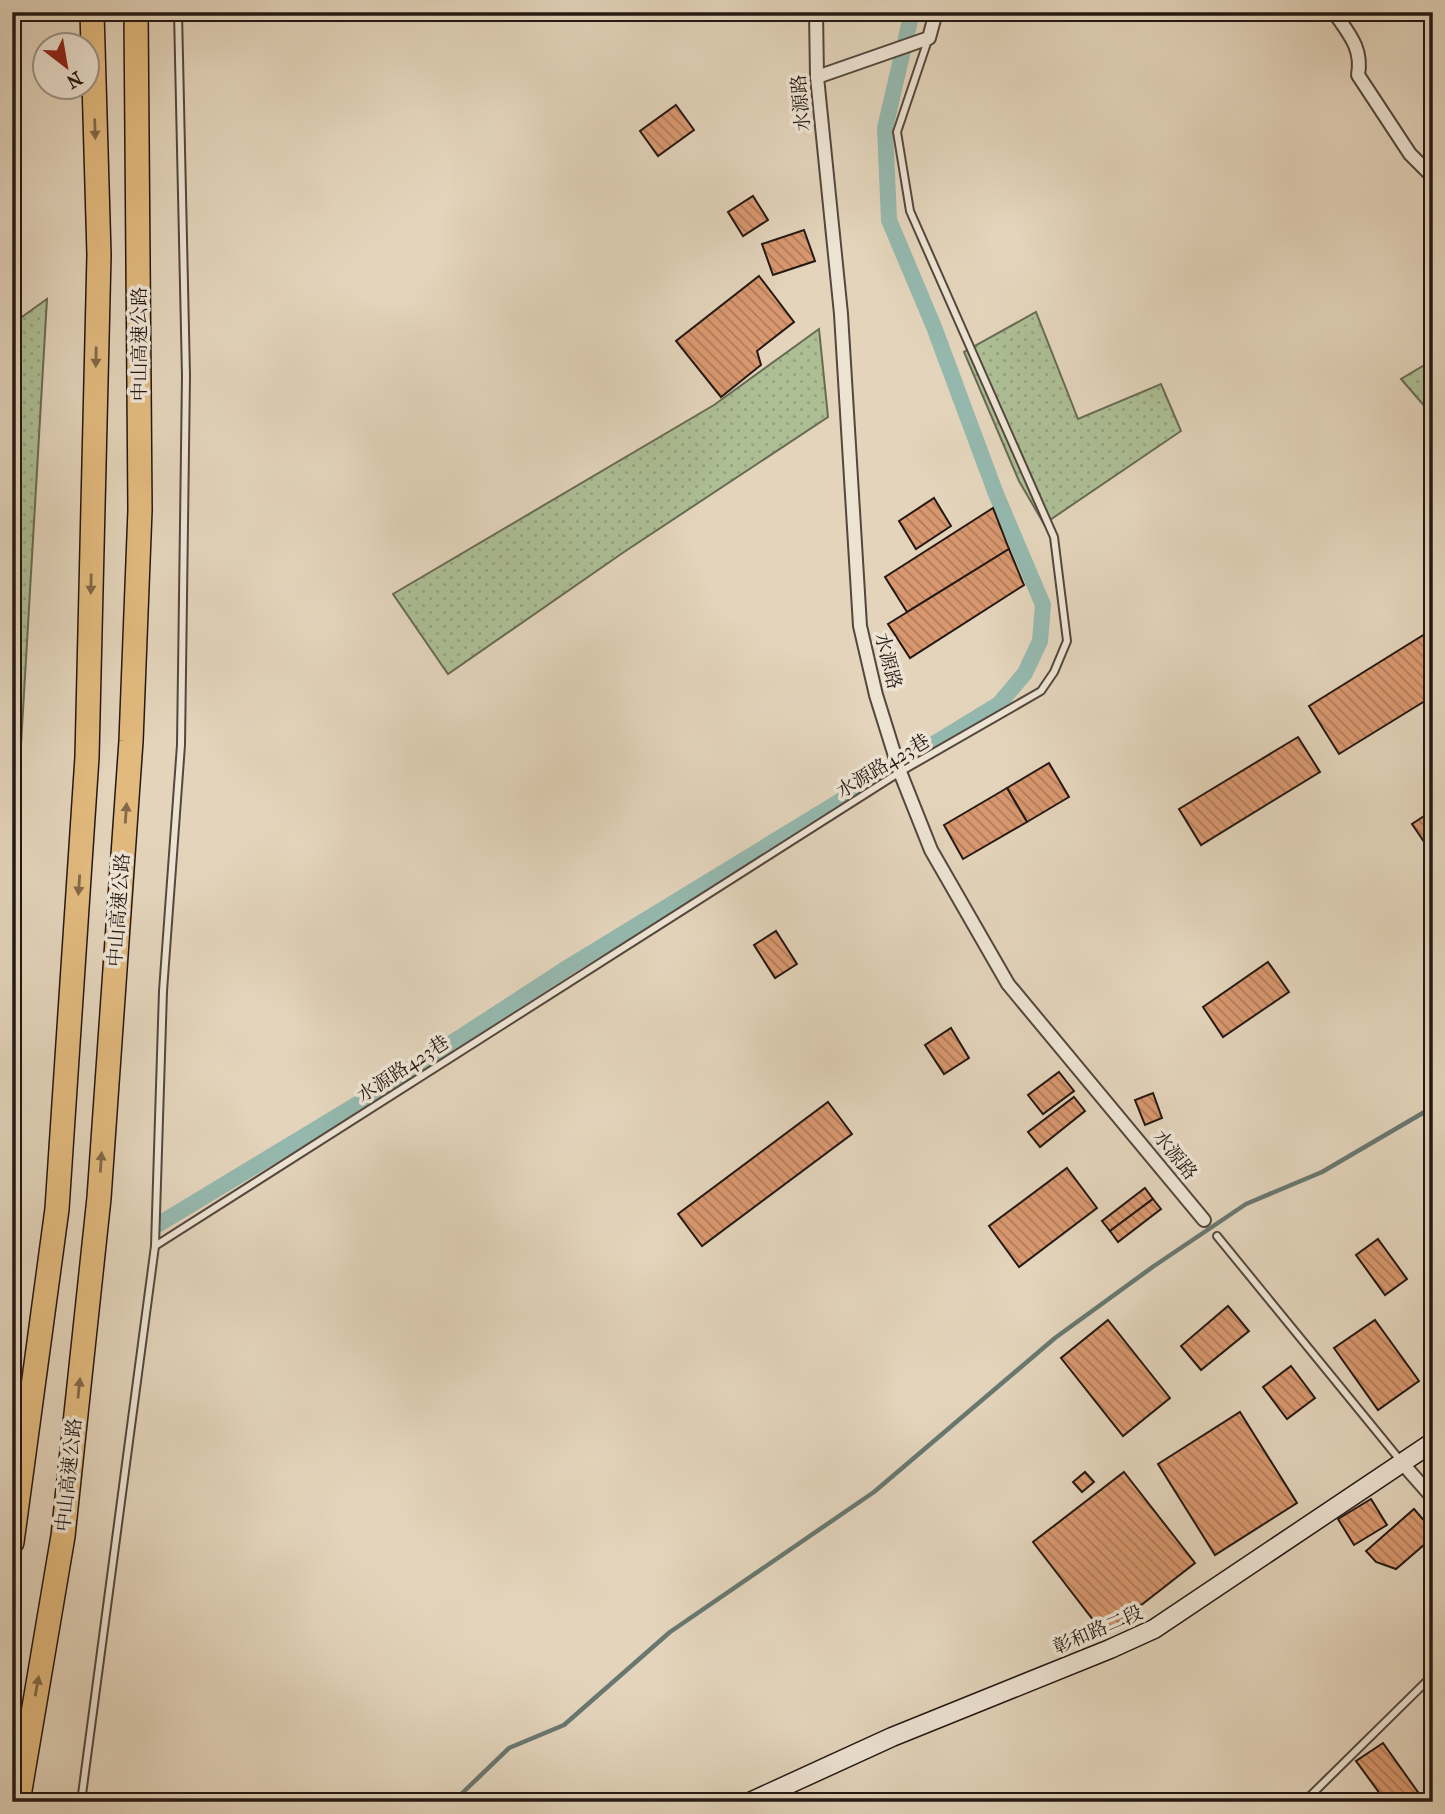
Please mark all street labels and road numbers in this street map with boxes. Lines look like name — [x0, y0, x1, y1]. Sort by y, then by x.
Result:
street label: 水源路 — [788, 74, 814, 132]
street label: 中山高速公路 — [129, 287, 151, 401]
street label: 水源路 — [870, 631, 906, 691]
street label: 水源路423巷 — [832, 730, 934, 802]
street label: 中山高速公路 — [104, 852, 134, 968]
street label: 水源路423巷 — [353, 1031, 453, 1107]
street label: 水源路 — [1149, 1126, 1201, 1184]
street label: 中山高速公路 — [52, 1417, 86, 1533]
street label: 彰和路二段 — [1050, 1601, 1146, 1659]

